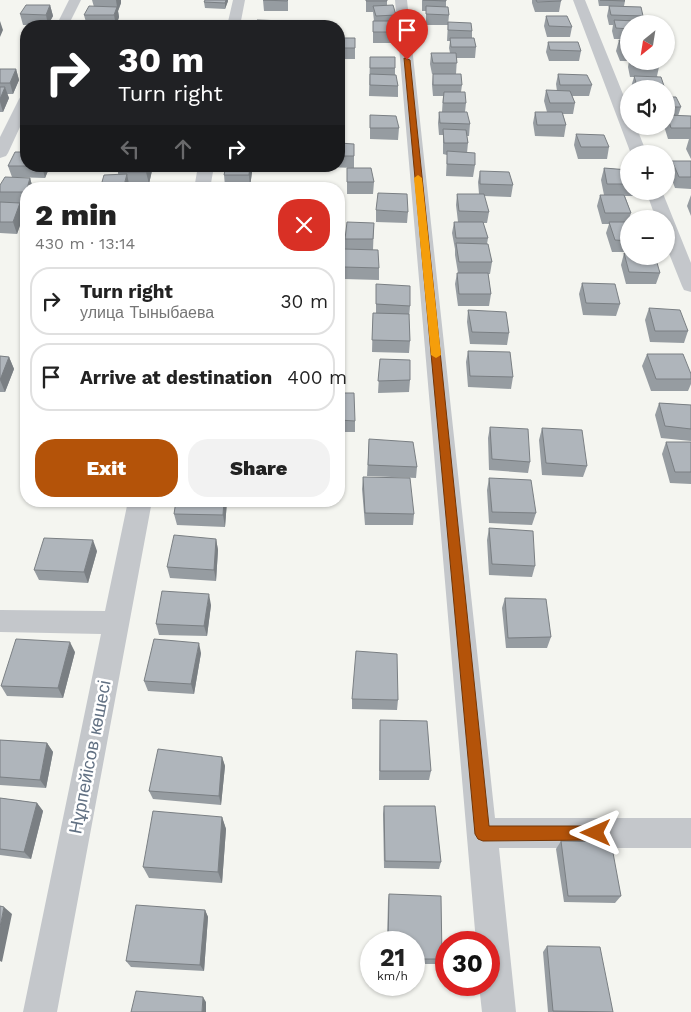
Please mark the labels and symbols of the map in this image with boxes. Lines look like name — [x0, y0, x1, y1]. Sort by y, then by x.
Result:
pin — [386, 9, 428, 60]
north arrow — [620, 15, 675, 70]
street label: Нұрпейісов көшесі — [64, 678, 115, 836]
position arrow — [569, 806, 621, 858]
speed limit sign: 30 — [435, 931, 500, 996]

